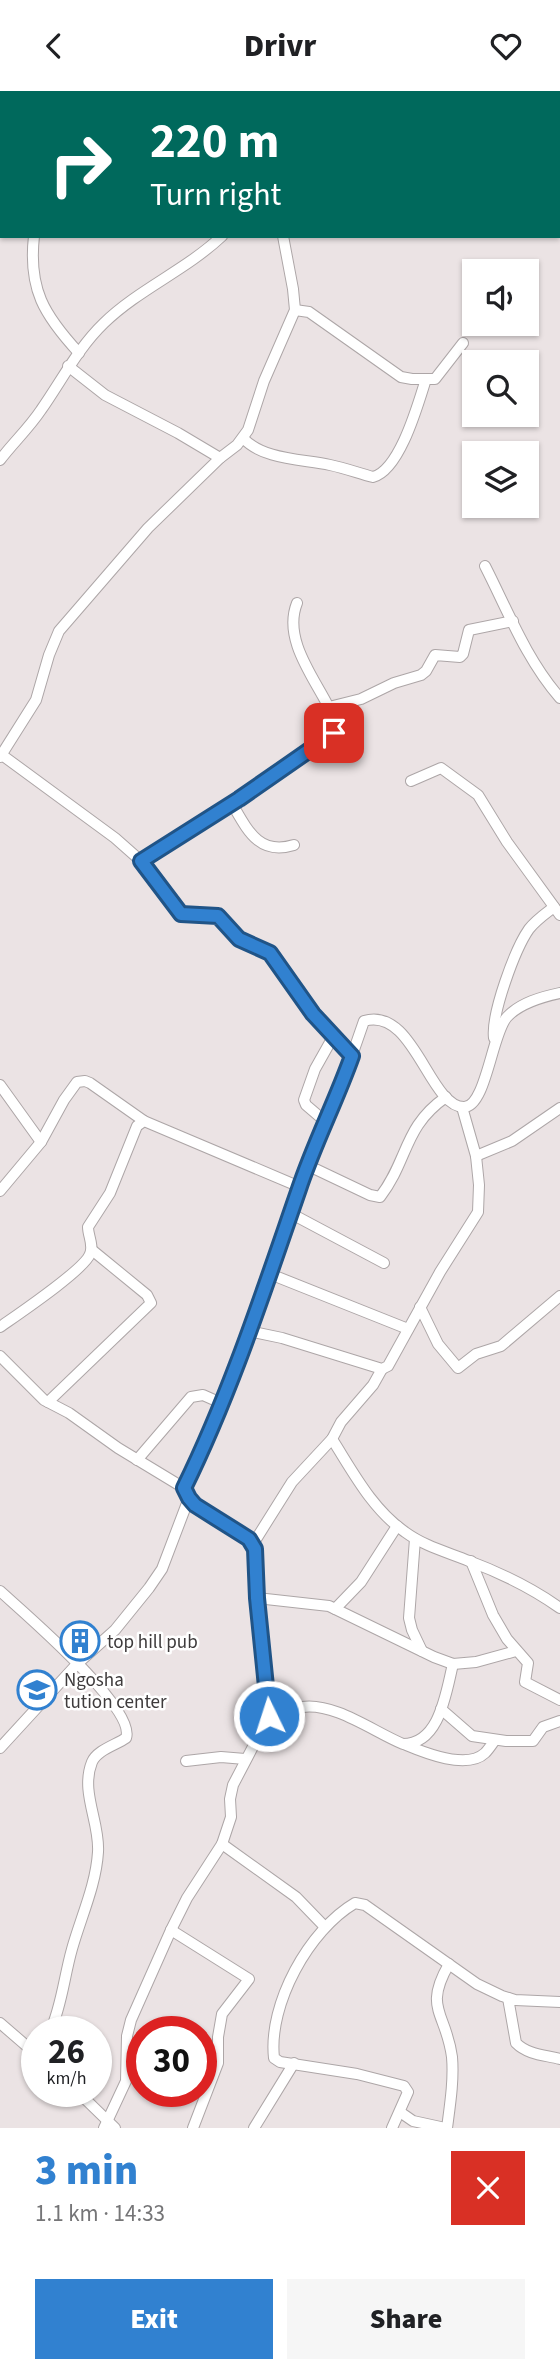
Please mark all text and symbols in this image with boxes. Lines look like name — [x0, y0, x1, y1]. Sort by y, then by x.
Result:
text: Drivr — [244, 23, 316, 69]
icon: back — [35, 27, 73, 65]
icon: heart — [487, 27, 525, 65]
text: 220 m — [150, 107, 279, 177]
icon: right — [35, 119, 126, 210]
text: Turn right — [150, 172, 281, 218]
map controls — [462, 259, 539, 518]
button: sound — [462, 259, 539, 336]
button: search — [462, 350, 539, 427]
button: layers — [462, 441, 539, 518]
pin — [304, 703, 364, 763]
icon: arrive — [315, 714, 353, 752]
building icon: top hill pub — [59, 1620, 101, 1662]
place label: top hill pub — [107, 1629, 198, 1656]
place label: Ngosha tution center — [64, 1667, 167, 1716]
school or university icon: Ngosha tution center — [16, 1669, 58, 1711]
position arrow — [232, 1679, 306, 1753]
speed limit sign: 30 — [126, 2016, 217, 2107]
text: 26 — [48, 2027, 85, 2077]
text: km/h — [47, 2066, 86, 2091]
text: 3 min — [35, 2141, 138, 2201]
button: close — [451, 2151, 525, 2225]
text: 1.1 km · 14:33 — [35, 2197, 165, 2230]
button: Exit — [35, 2279, 273, 2359]
button: Share — [287, 2279, 525, 2359]

